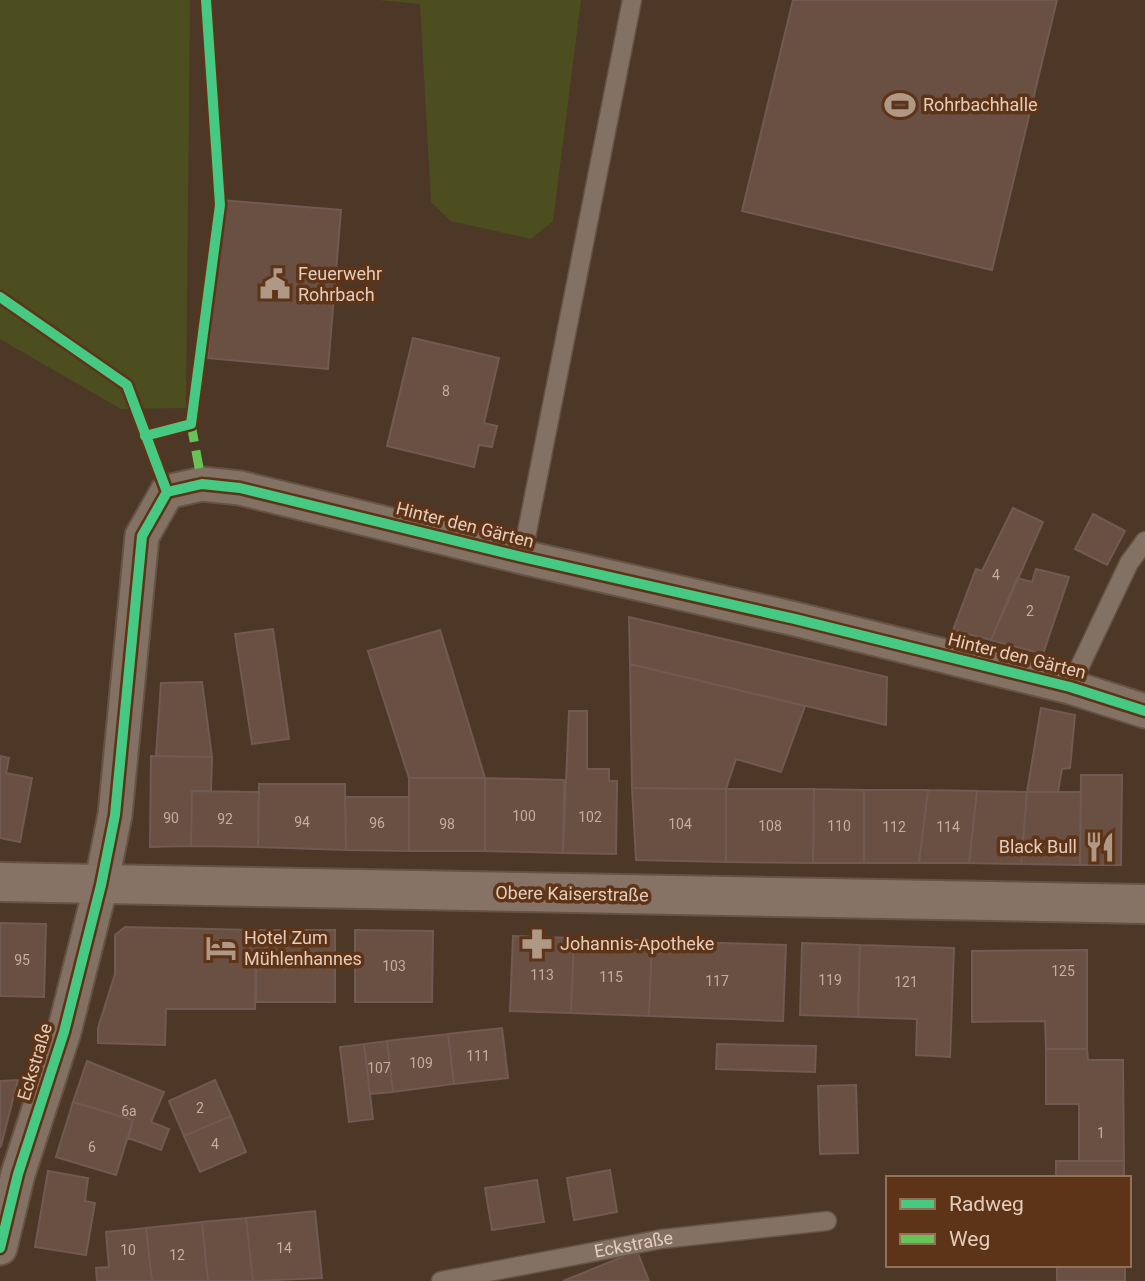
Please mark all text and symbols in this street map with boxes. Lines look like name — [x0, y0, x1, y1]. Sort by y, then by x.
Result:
sports icon: Rohrbachhalle — [883, 88, 917, 122]
place label: Rohrbachhalle — [923, 94, 1038, 115]
place label: Feuerwehr Rohrbach — [298, 263, 382, 305]
public building icon: Feuerwehr Rohrbach — [258, 267, 292, 301]
house number: 8 — [442, 383, 450, 399]
street label: Hinter den Gärten — [394, 497, 536, 552]
house number: 4 — [992, 567, 1000, 583]
house number: 2 — [1026, 603, 1034, 619]
street label: Hinter den Gärten — [946, 628, 1088, 683]
house number: 100 — [512, 808, 536, 824]
house number: 102 — [578, 809, 602, 825]
house number: 90 — [163, 810, 179, 826]
house number: 92 — [217, 811, 233, 827]
house number: 94 — [294, 814, 310, 830]
house number: 96 — [369, 815, 385, 831]
house number: 98 — [439, 816, 455, 832]
house number: 104 — [668, 816, 692, 832]
house number: 108 — [758, 818, 782, 834]
house number: 110 — [827, 818, 851, 834]
house number: 112 — [882, 819, 906, 835]
house number: 114 — [936, 819, 960, 835]
restaurant icon: Black Bull — [1083, 830, 1117, 864]
place label: Black Bull — [999, 836, 1077, 857]
street label: Obere Kaiserstraße — [495, 882, 649, 905]
place label: Hotel Zum Mühlenhannes — [244, 927, 362, 969]
pharmacy icon: Johannis-Apotheke — [520, 927, 554, 961]
hotel icon: Hotel Zum Mühlenhannes — [204, 931, 238, 965]
place label: Johannis-Apotheke — [560, 933, 714, 954]
house number: 95 — [14, 952, 30, 968]
house number: 103 — [382, 958, 406, 974]
house number: 125 — [1051, 963, 1075, 979]
house number: 113 — [530, 967, 554, 983]
house number: 115 — [599, 969, 623, 985]
house number: 119 — [818, 972, 842, 988]
house number: 117 — [705, 973, 729, 989]
house number: 121 — [894, 974, 918, 990]
street label: Eckstraße — [13, 1021, 56, 1103]
house number: 111 — [466, 1048, 490, 1064]
house number: 109 — [409, 1055, 433, 1071]
house number: 107 — [367, 1060, 391, 1076]
house number: 2 — [196, 1100, 204, 1116]
house number: 6a — [121, 1103, 137, 1119]
house number: 1 — [1097, 1125, 1105, 1141]
house number: 4 — [211, 1136, 219, 1152]
house number: 6 — [88, 1139, 96, 1155]
legend — [886, 1176, 1131, 1267]
text: Radweg — [949, 1192, 1024, 1216]
street label: Eckstraße — [592, 1227, 674, 1262]
text: Weg — [949, 1227, 990, 1251]
house number: 14 — [276, 1240, 292, 1256]
house number: 10 — [120, 1242, 136, 1258]
house number: 12 — [169, 1247, 185, 1263]

